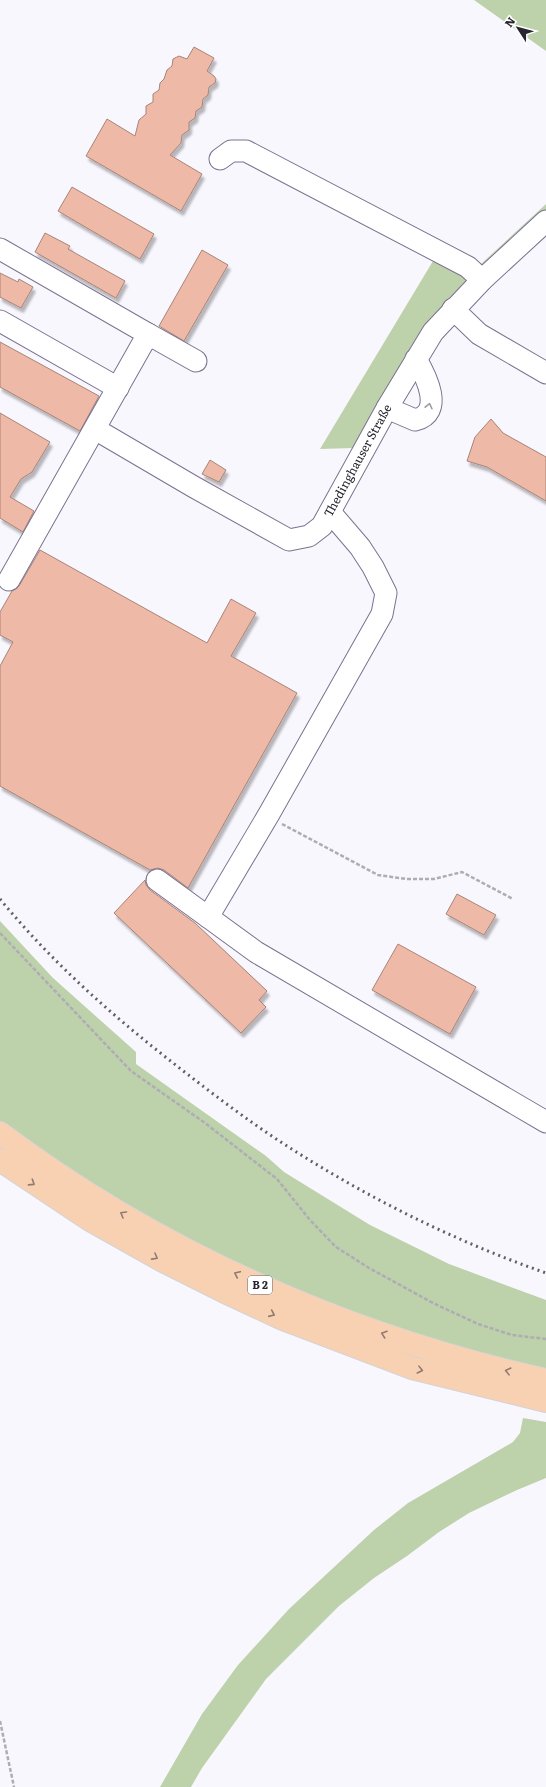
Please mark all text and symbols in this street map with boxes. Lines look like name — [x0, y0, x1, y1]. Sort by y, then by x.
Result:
north arrow — [498, 8, 538, 48]
text: N — [500, 13, 518, 30]
street label: Thedinghauser Straße — [319, 400, 395, 520]
one-way arrow — [425, 403, 433, 409]
one-way arrow — [28, 1178, 35, 1185]
one-way arrow — [120, 1211, 127, 1218]
one-way arrow — [151, 1252, 158, 1259]
one-way arrow — [234, 1271, 242, 1279]
road number: B 2 — [248, 1276, 272, 1294]
one-way arrow — [268, 1309, 275, 1317]
one-way arrow — [380, 1330, 387, 1339]
one-way arrow — [416, 1365, 423, 1374]
one-way arrow — [505, 1368, 511, 1376]

